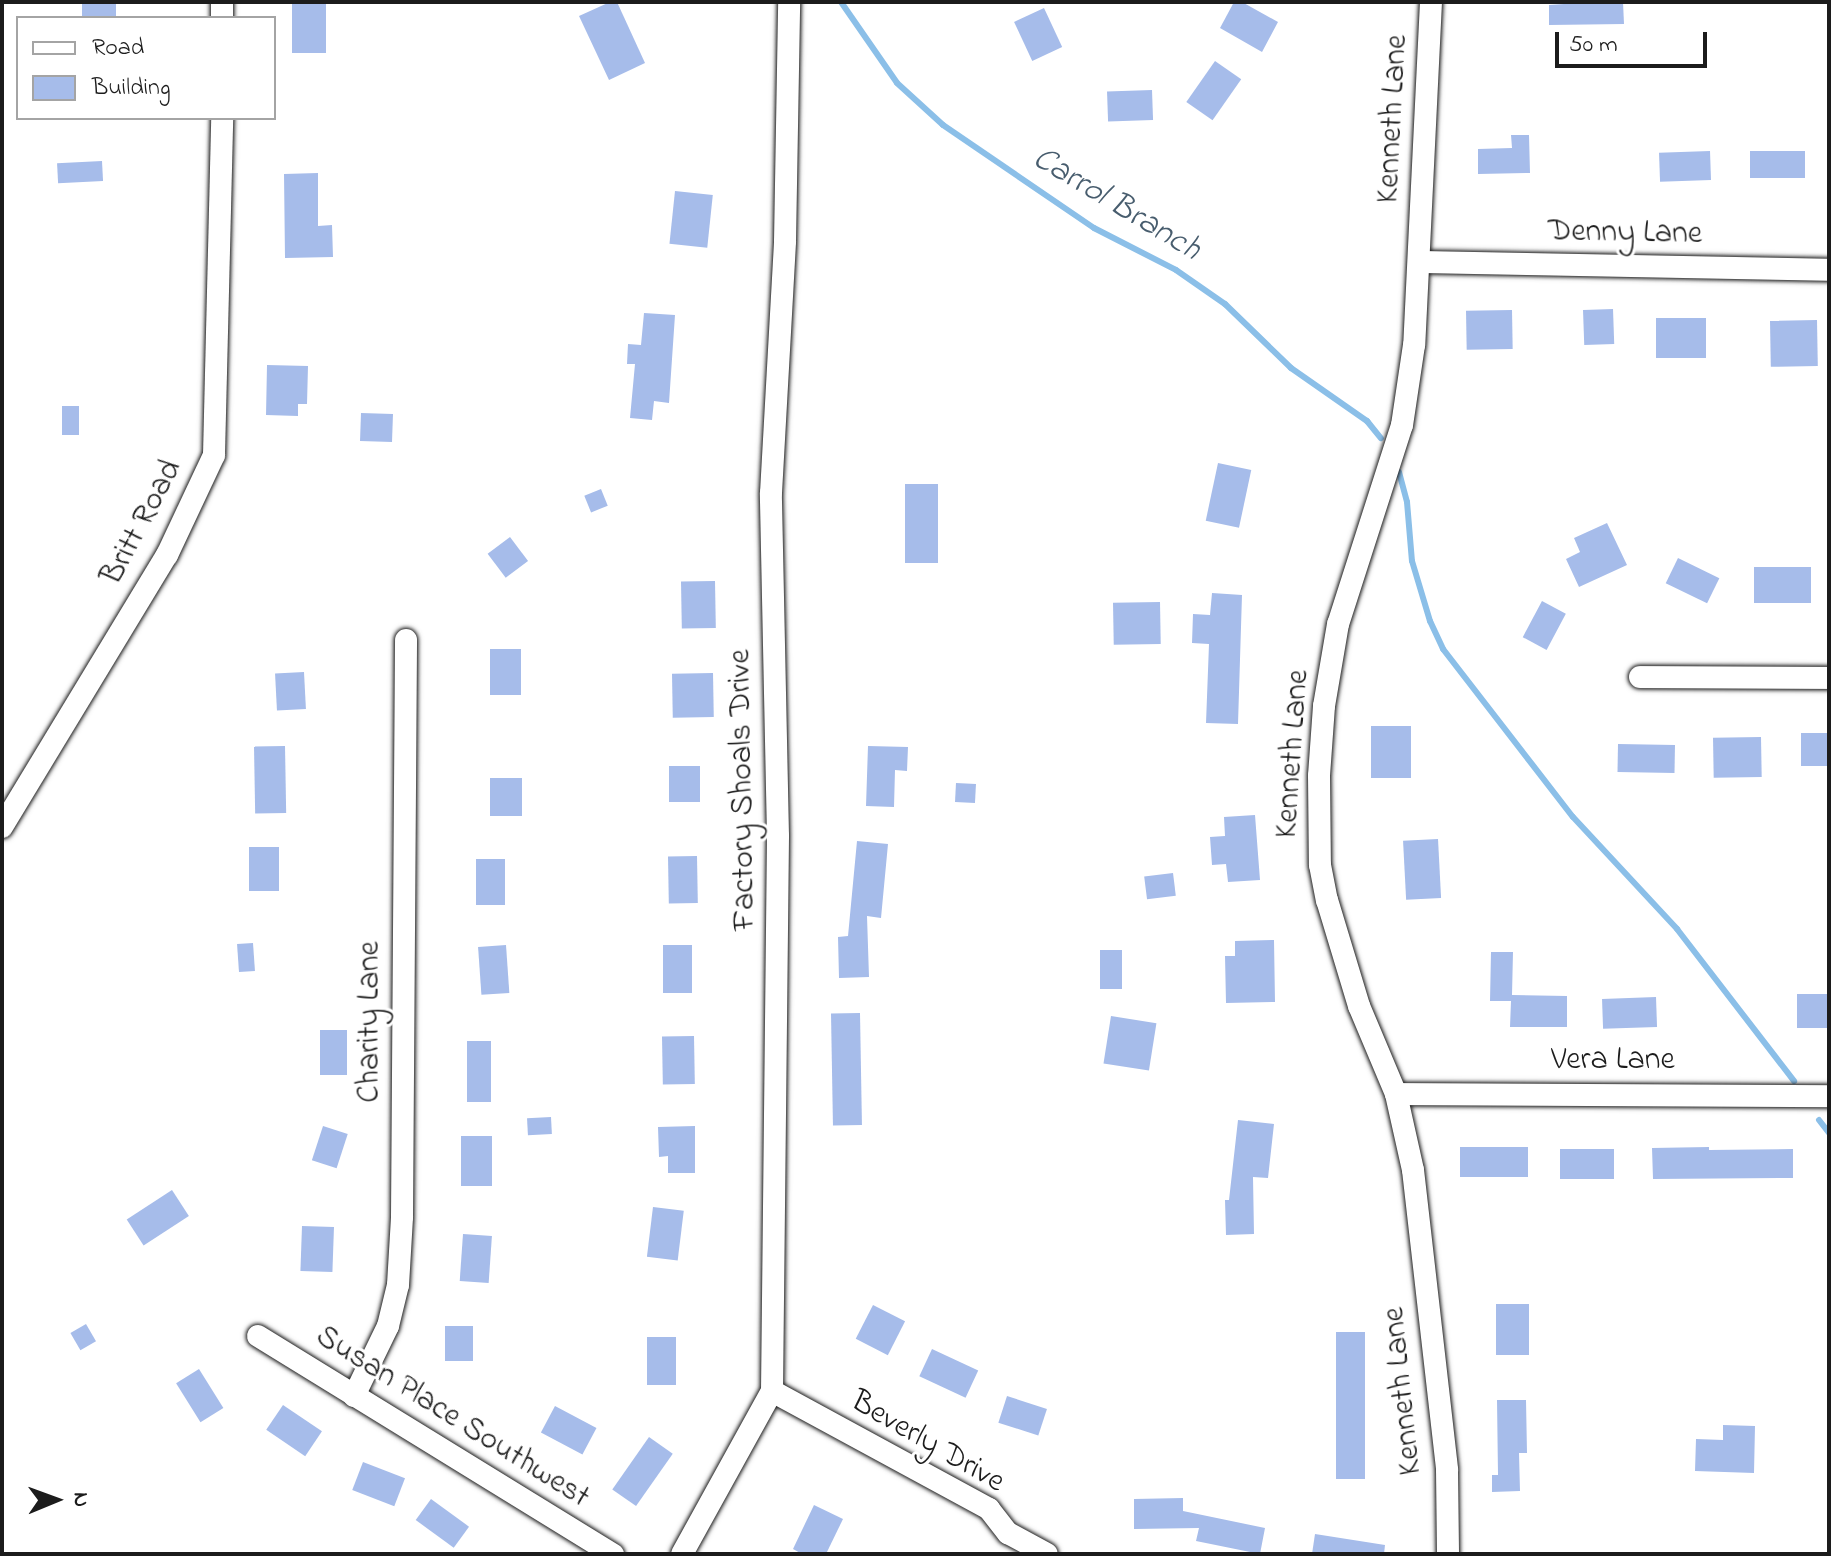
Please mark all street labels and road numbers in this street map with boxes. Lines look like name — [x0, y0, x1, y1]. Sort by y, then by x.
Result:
street label: Kenneth Lane — [1370, 34, 1418, 204]
street label: Denny Lane — [1547, 213, 1703, 255]
street label: Britt Road — [94, 454, 192, 592]
street label: Factory Shoals Drive — [722, 649, 766, 931]
street label: Kenneth Lane — [1269, 668, 1319, 840]
street label: Charity Lane — [352, 941, 390, 1103]
street label: Vera Lane — [1551, 1042, 1675, 1080]
street label: Kenneth Lane — [1376, 1305, 1432, 1477]
street label: Susan Place Southwest — [308, 1318, 596, 1518]
street label: Beverly Drive — [843, 1384, 1011, 1502]

